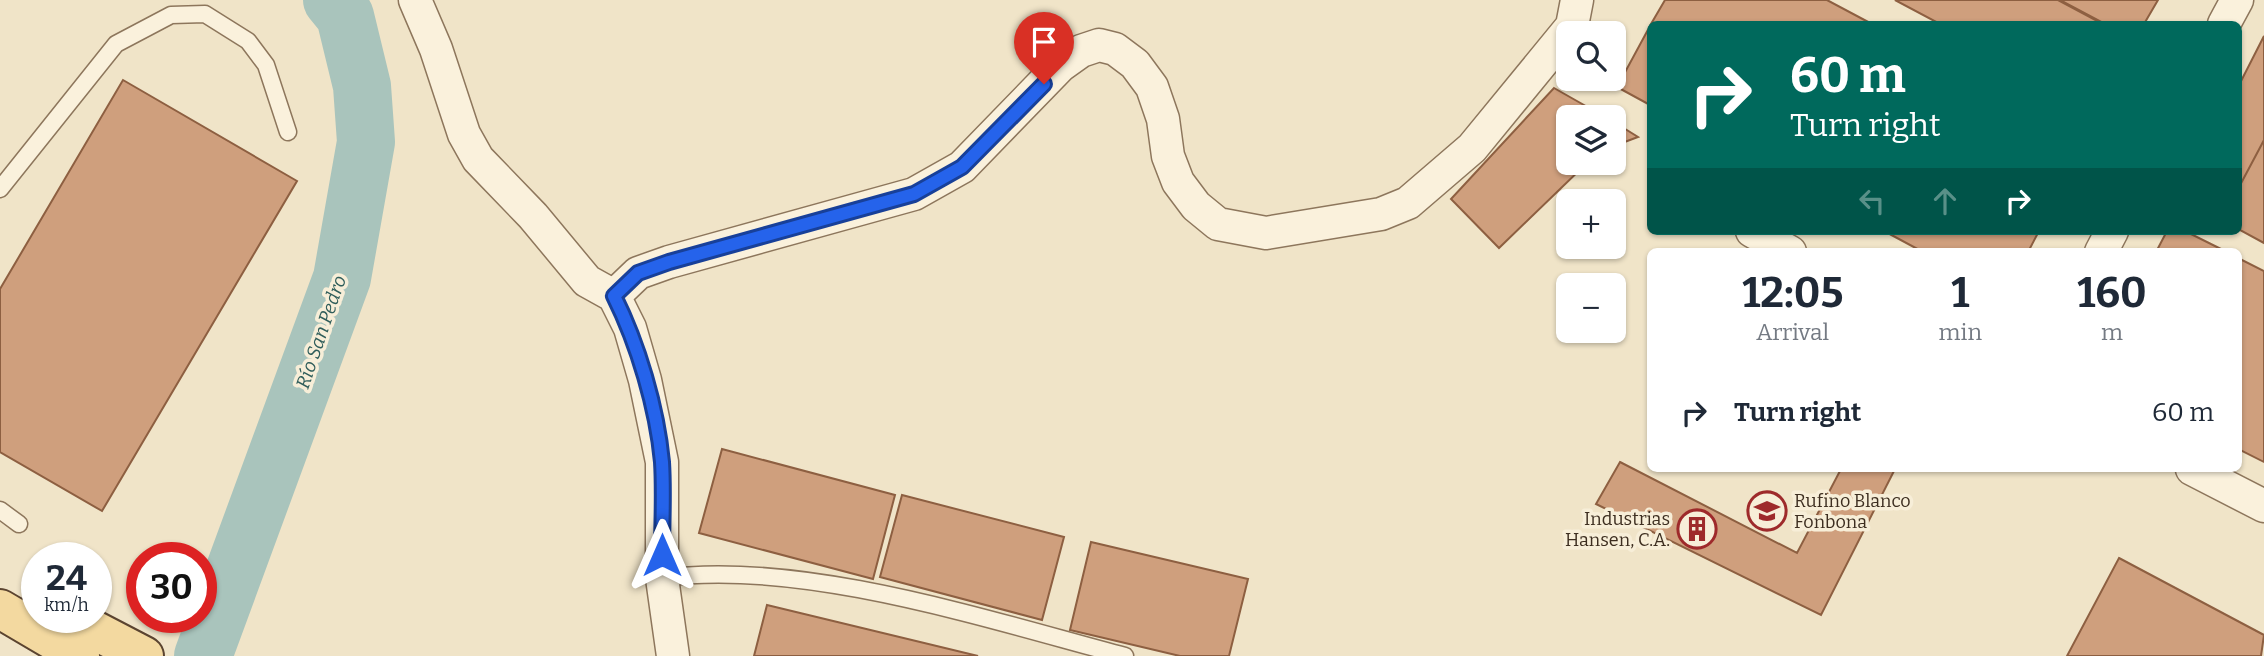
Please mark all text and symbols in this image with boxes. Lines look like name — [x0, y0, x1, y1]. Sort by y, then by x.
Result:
pin — [1014, 12.0, 1074, 84]
map controls — [1556, 21, 1626, 343]
button: search — [1556, 21, 1626, 91]
icon: arrive — [1025, 23, 1063, 61]
text: 60 m — [1790, 46, 1906, 105]
icon: right — [1675, 49, 1766, 140]
button: layers — [1556, 105, 1626, 175]
text: Turn right — [1790, 106, 1941, 144]
icon: left — [1853, 182, 1891, 220]
icon: ahead — [1926, 182, 1964, 220]
icon: right — [1999, 182, 2037, 220]
button: + — [1556, 189, 1626, 259]
text: 12:05 — [1742, 268, 1843, 318]
text: 1 — [1951, 268, 1969, 318]
text: 160 — [2077, 268, 2147, 318]
water label: Río San Pedro — [291, 272, 351, 392]
button: − — [1556, 273, 1626, 343]
text: Arrival — [1756, 318, 1829, 346]
text: min — [1939, 318, 1982, 346]
text: m — [2101, 318, 2123, 346]
icon: right — [1675, 394, 1713, 432]
text: Turn right — [1734, 397, 1861, 428]
text: 60 m — [2152, 397, 2214, 428]
school or university icon: Rufino Blanco Fonbona — [1746, 490, 1788, 532]
place label: Rufino Blanco Fonbona — [1794, 490, 1911, 533]
place label: Industrias Hansen, C.A. — [1565, 508, 1670, 551]
building icon: Industrias Hansen, C.A. — [1676, 508, 1718, 550]
position arrow — [625, 518, 699, 592]
speed limit sign: 30 — [126, 542, 217, 633]
text: 24 — [46, 557, 87, 599]
text: km/h — [44, 594, 89, 616]

